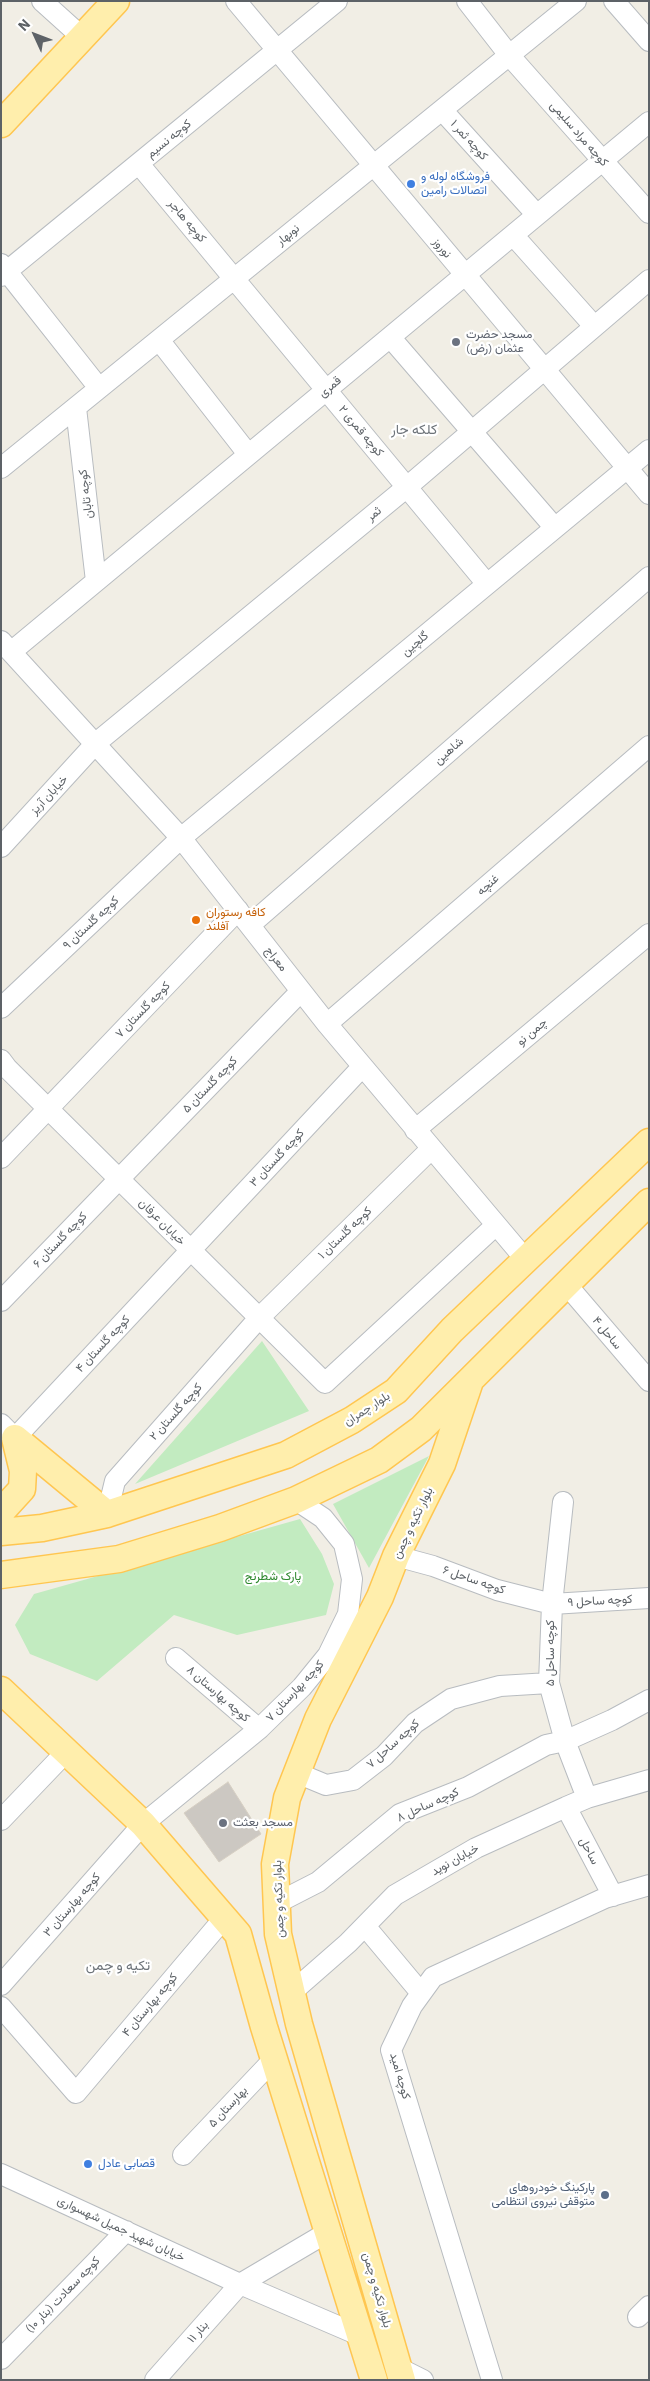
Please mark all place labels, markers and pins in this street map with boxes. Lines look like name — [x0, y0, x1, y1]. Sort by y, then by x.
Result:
place label: فروشگاه لوله و اتصالات رامین — [421, 170, 490, 198]
marker: فروشگاه لوله و اتصالات رامین — [405, 178, 417, 190]
place label: مسجد حضرت عثمان (رض) — [466, 328, 532, 356]
marker: مسجد حضرت عثمان (رض) — [450, 336, 462, 348]
place label: کافه رستوران آفلند — [206, 906, 265, 934]
marker: کافه رستوران آفلند — [190, 914, 202, 926]
place label: مسجد بعثت — [233, 1816, 293, 1830]
marker: مسجد بعثت — [217, 1817, 229, 1829]
place label: قصابی عادل — [98, 2157, 155, 2171]
marker: قصابی عادل — [82, 2158, 94, 2170]
place label: پارکینگ خودروهای متوقفی نیروی انتظامی — [491, 2181, 595, 2209]
marker: پارکینگ خودروهای متوقفی نیروی انتظامی — [599, 2189, 611, 2201]

